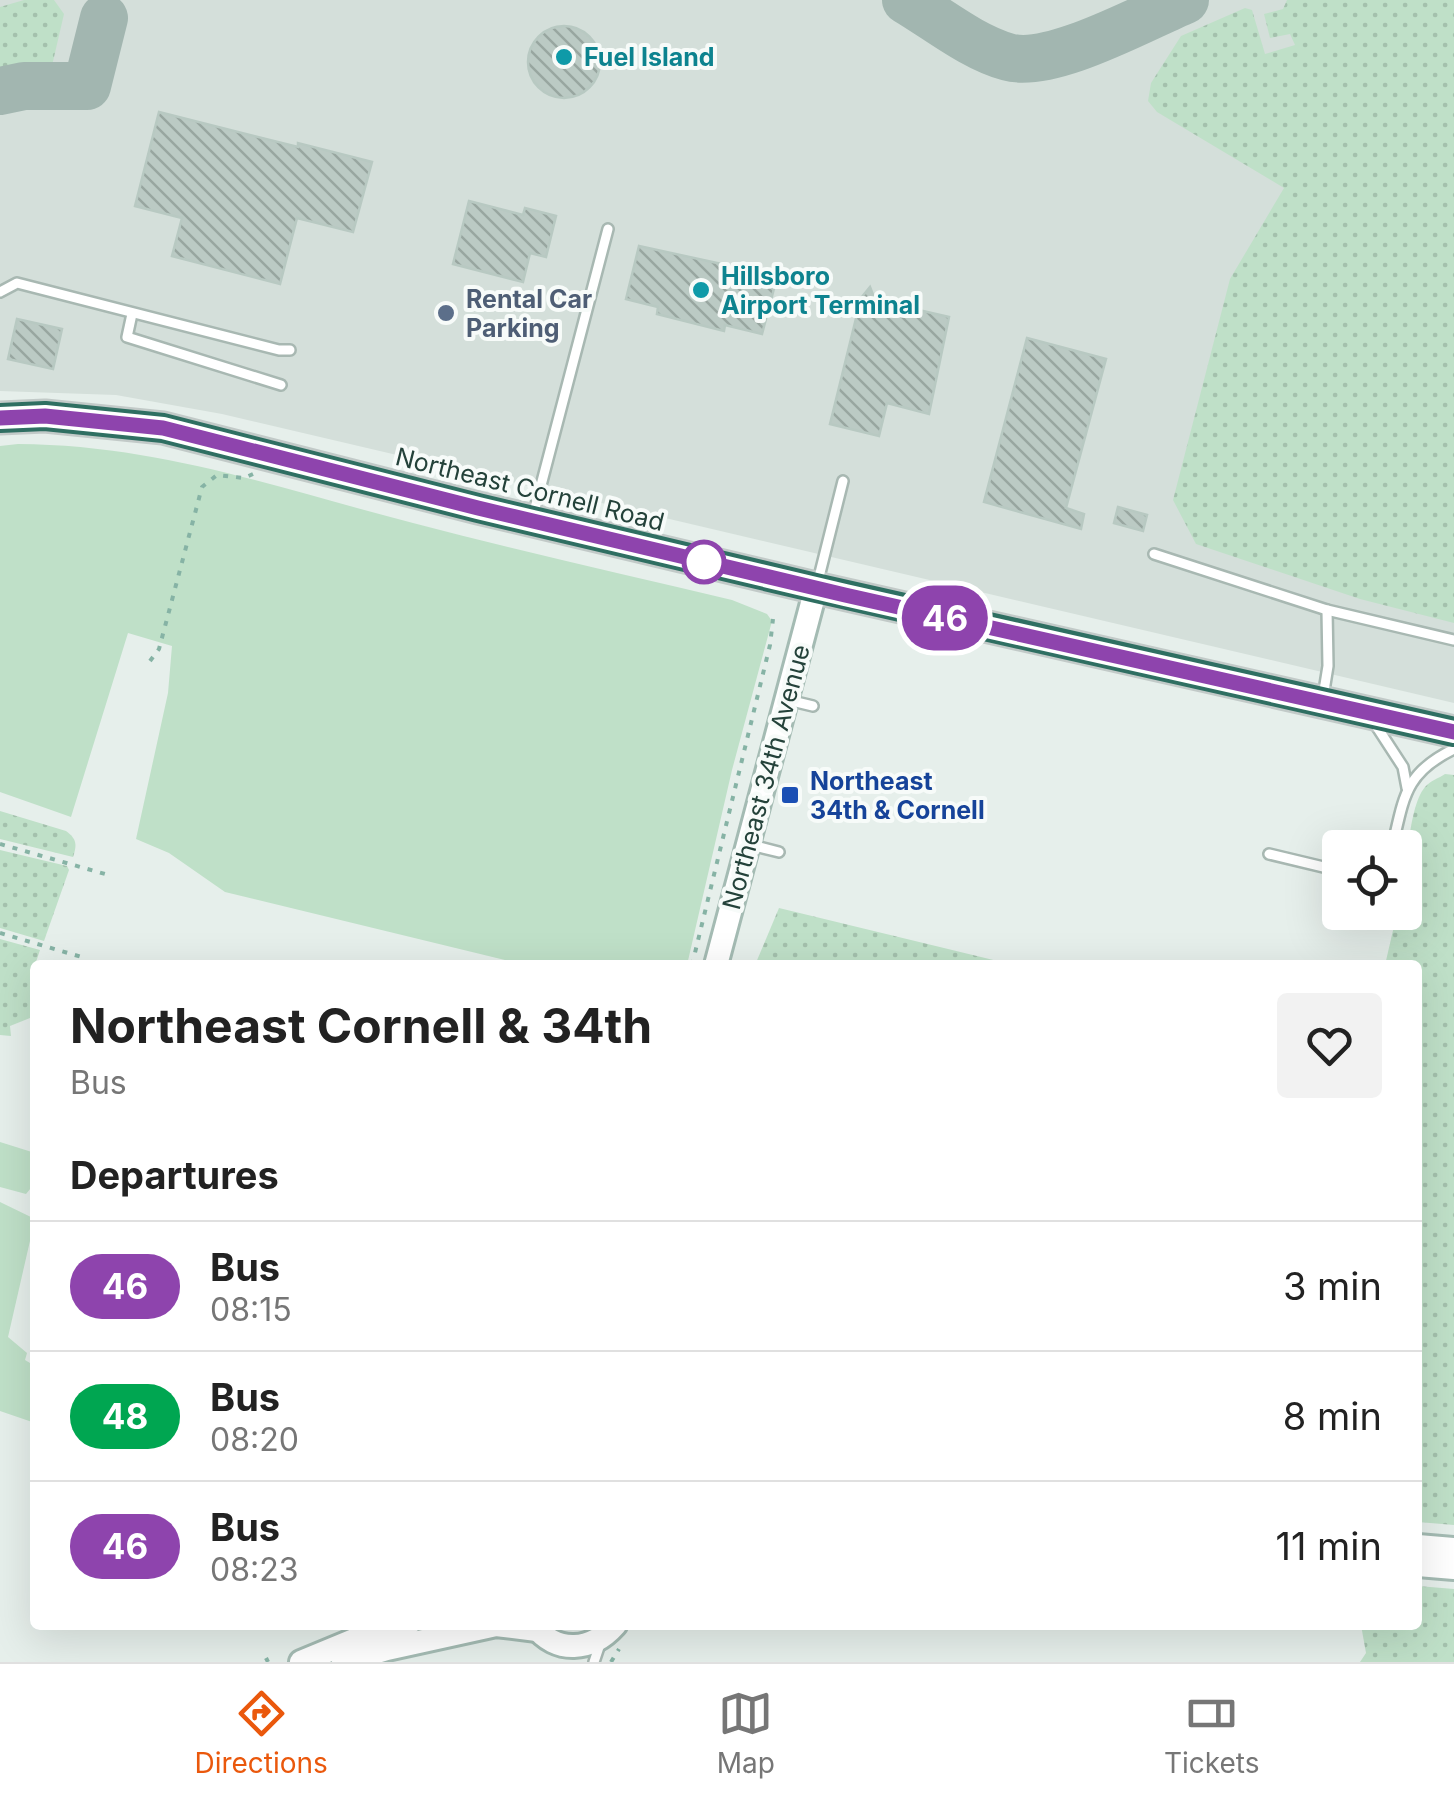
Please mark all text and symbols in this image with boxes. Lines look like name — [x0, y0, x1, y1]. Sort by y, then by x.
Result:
place label: Fuel Island — [584, 42, 715, 72]
marker: Fuel Island — [553, 46, 575, 68]
place label: Hillsboro Airport Terminal — [721, 261, 920, 320]
marker: Hillsboro Airport Terminal — [690, 279, 712, 301]
place label: Rental Car Parking — [466, 284, 592, 343]
marker: Rental Car Parking — [435, 302, 457, 324]
street label: Northeast Cornell Road — [393, 441, 667, 537]
unlabelled marker — [683, 541, 725, 583]
line badge: 46 — [900, 586, 990, 650]
text: 46 — [922, 597, 968, 639]
street label: Northeast 34th Avenue — [716, 641, 816, 913]
place label: Northeast 34th & Cornell — [810, 766, 985, 825]
marker: Northeast 34th & Cornell — [779, 784, 801, 806]
map controls — [1322, 830, 1422, 930]
button: locate — [1322, 830, 1422, 930]
button: heart — [1277, 993, 1382, 1098]
text: Northeast Cornell & 34th — [70, 996, 652, 1055]
text: Bus — [70, 1063, 127, 1102]
text: Departures — [70, 1152, 279, 1198]
text: Bus — [210, 1244, 280, 1290]
text: 3 min — [1283, 1263, 1382, 1309]
text: 46 — [102, 1265, 148, 1307]
text: 08:15 — [210, 1290, 292, 1329]
text: Bus — [210, 1374, 280, 1420]
text: 8 min — [1283, 1393, 1382, 1439]
text: 48 — [102, 1395, 148, 1437]
text: 08:20 — [210, 1420, 299, 1459]
text: Bus — [210, 1504, 280, 1550]
text: 11 min — [1275, 1523, 1382, 1569]
text: 46 — [102, 1525, 148, 1567]
text: 08:23 — [210, 1550, 298, 1589]
tab: Directions — [194, 1686, 328, 1780]
tab: Map — [717, 1686, 775, 1780]
tab: Tickets — [1164, 1686, 1260, 1780]

